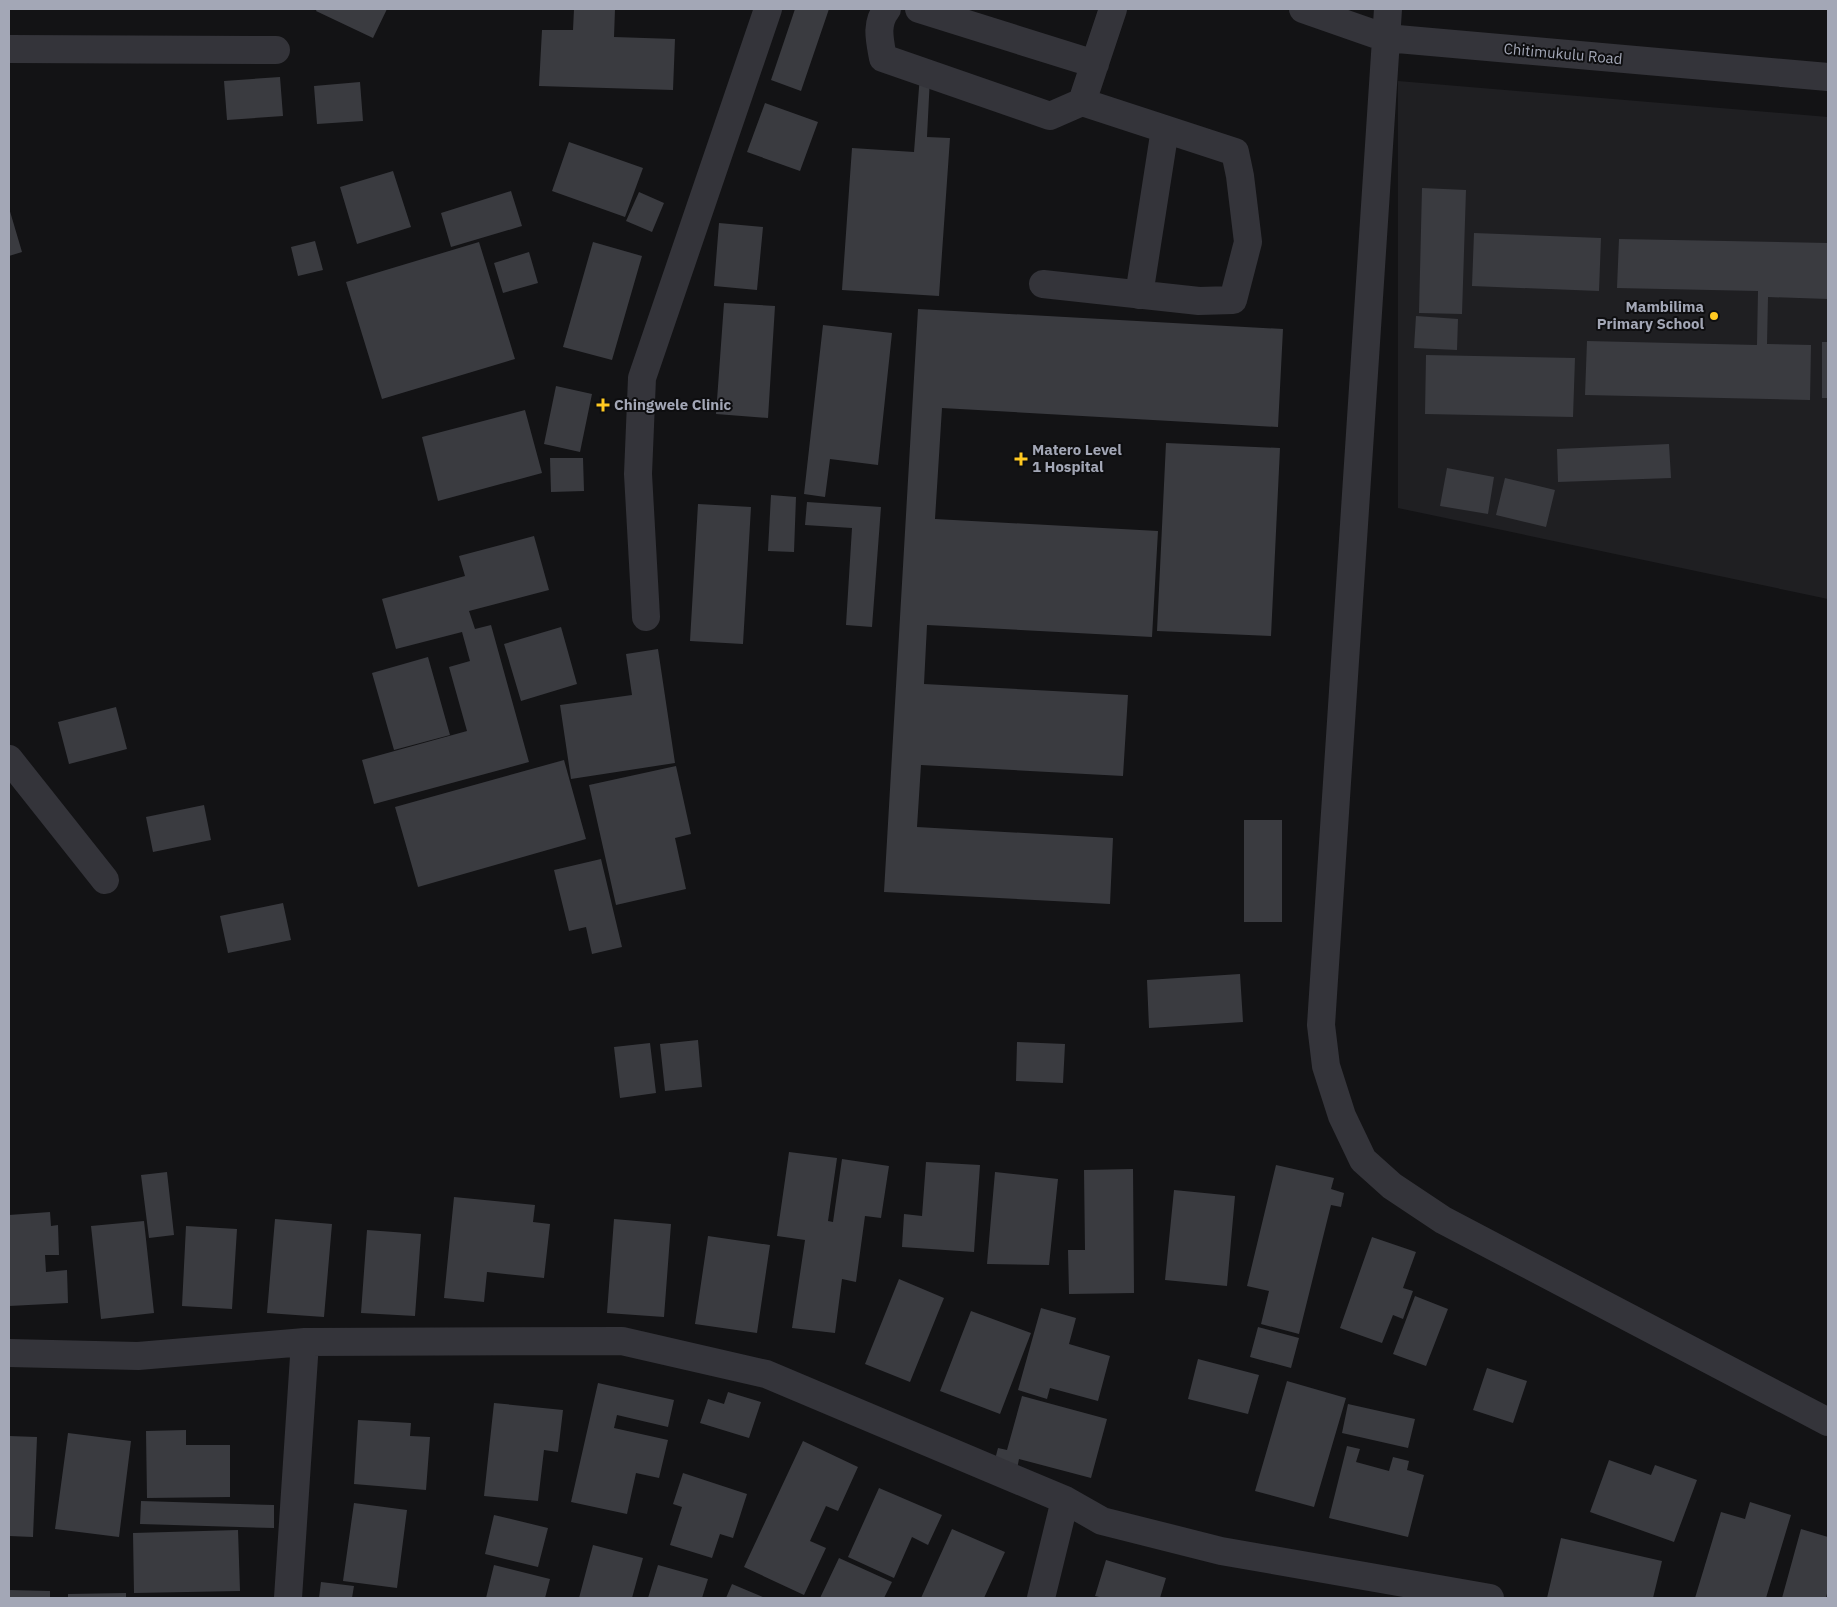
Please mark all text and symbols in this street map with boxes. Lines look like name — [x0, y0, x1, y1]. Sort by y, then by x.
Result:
street label: Chitimukulu Road — [1503, 39, 1623, 68]
place label: Mambilima Primary School — [1597, 297, 1704, 333]
marker: Mambilima Primary School — [1708, 310, 1720, 322]
place label: Chingwele Clinic — [614, 395, 731, 414]
marker: Chingwele Clinic — [596, 398, 610, 412]
place label: Matero Level 1 Hospital — [1032, 440, 1122, 476]
marker: Matero Level 1 Hospital — [1014, 452, 1028, 466]

